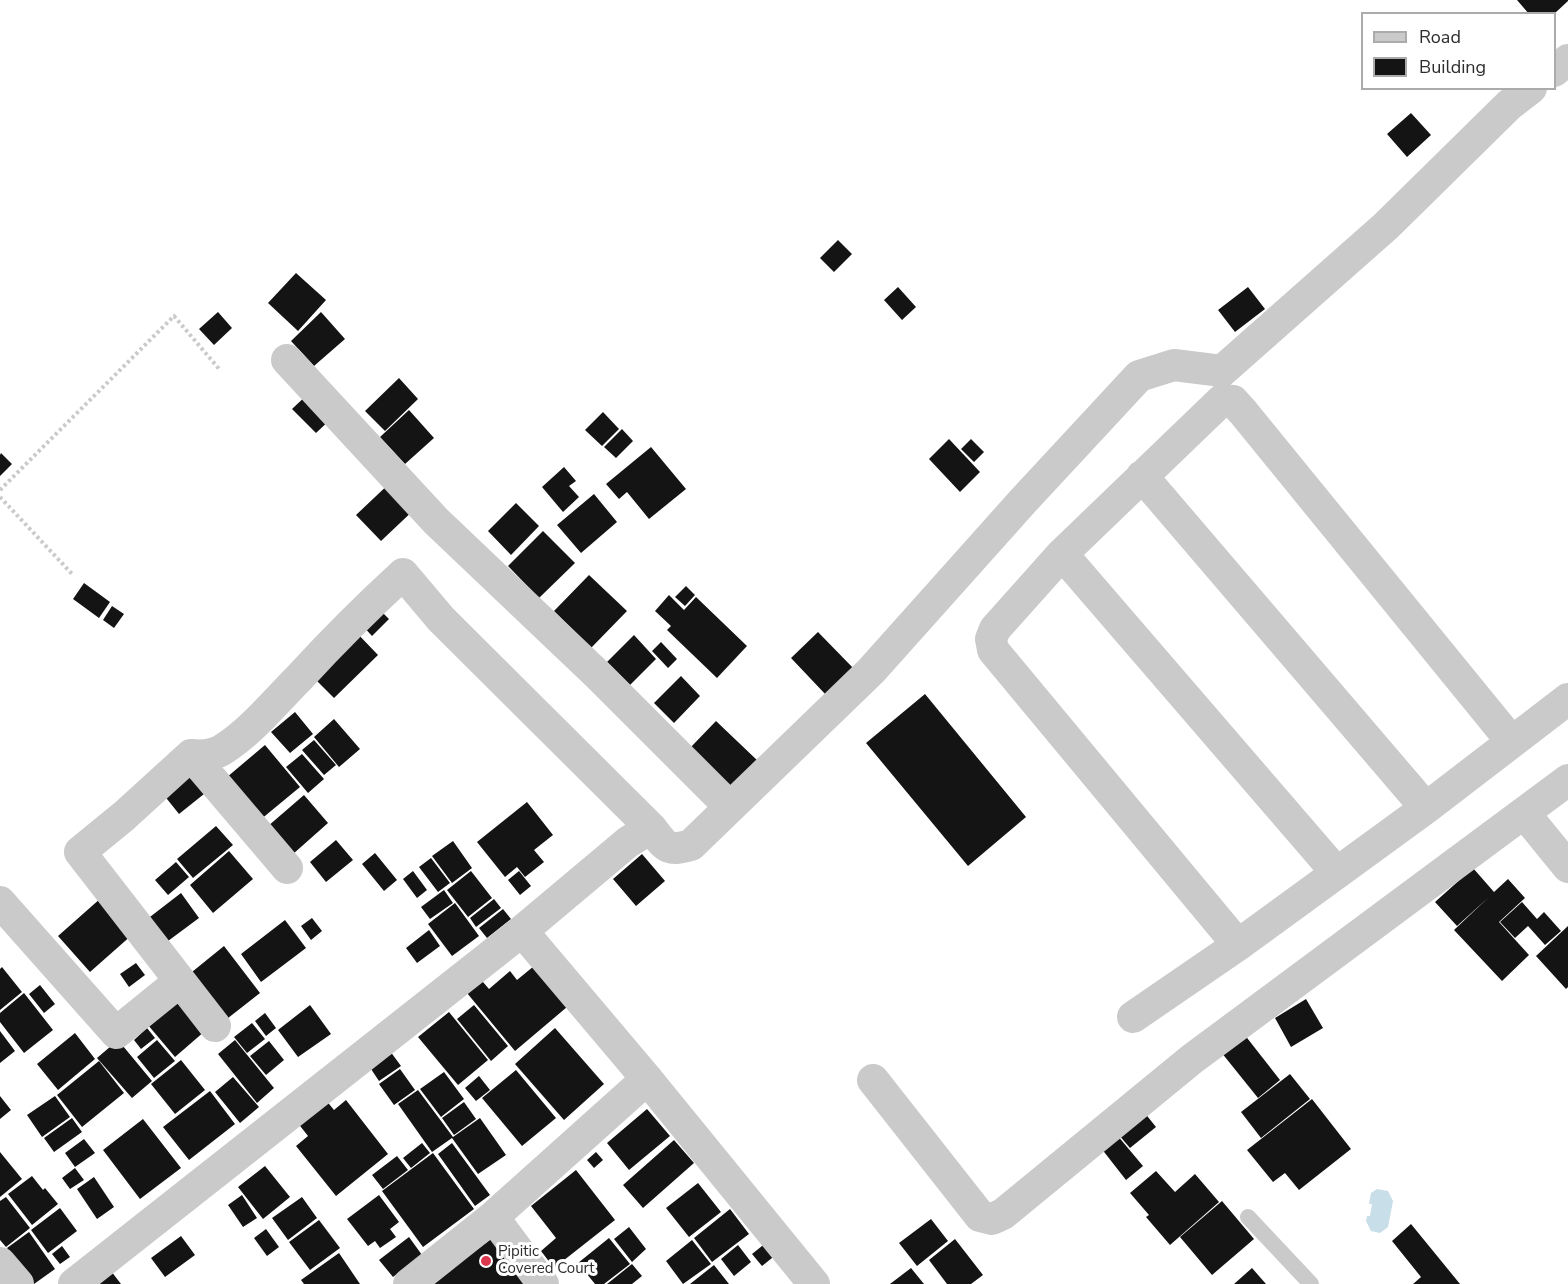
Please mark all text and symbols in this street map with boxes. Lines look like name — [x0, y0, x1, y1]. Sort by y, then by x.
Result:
legend — [1361, 12, 1556, 90]
text: Road — [1419, 25, 1461, 49]
text: Building — [1419, 55, 1486, 79]
place label: Pipitic Covered Court — [498, 1243, 595, 1278]
marker: Pipitic Covered Court — [479, 1254, 493, 1268]

